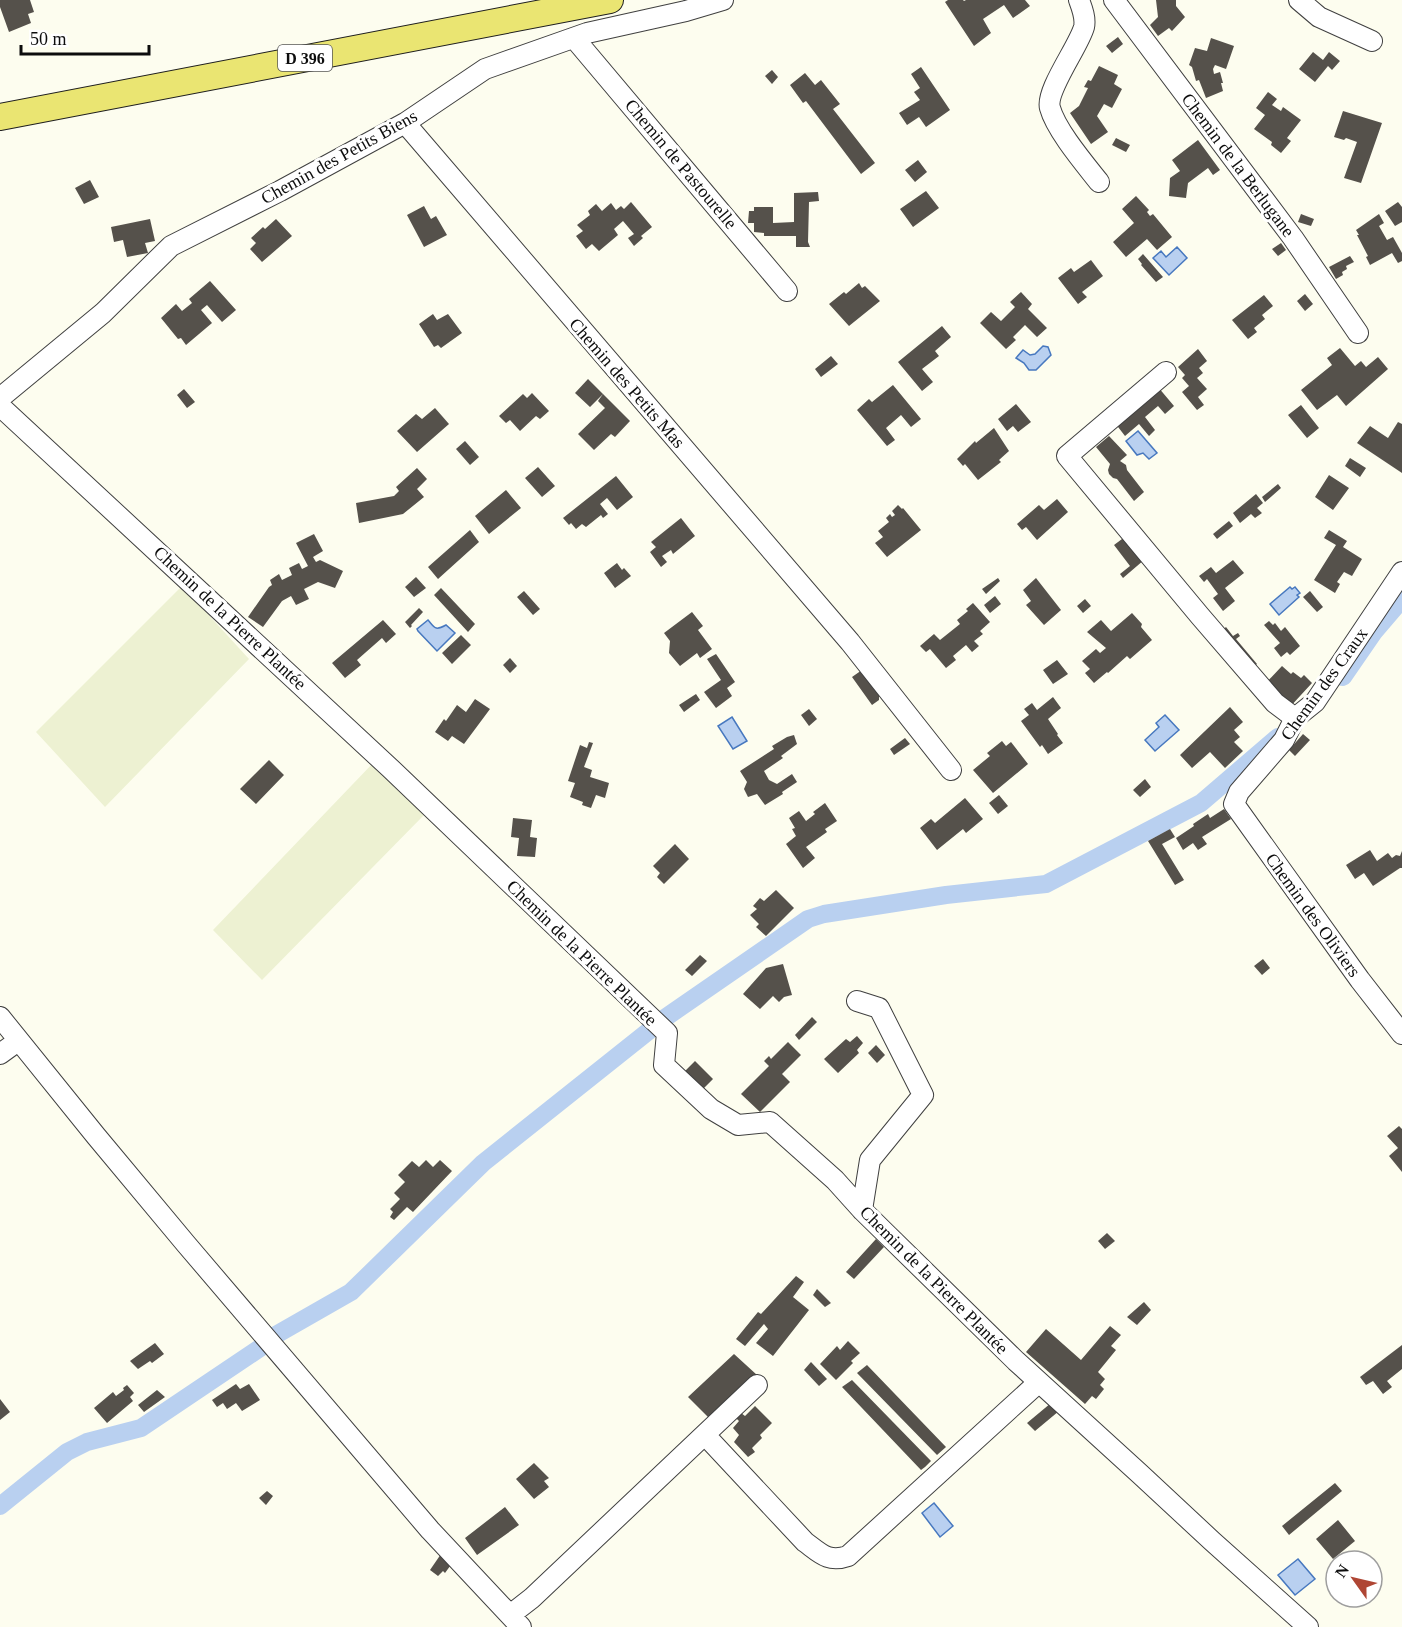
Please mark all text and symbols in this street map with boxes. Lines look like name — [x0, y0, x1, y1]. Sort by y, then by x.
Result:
scale bar — [21, 18, 148, 56]
text: 50 m — [30, 29, 67, 49]
road number: D 396 — [278, 45, 332, 71]
street label: Chemin de la Berlugane — [1178, 89, 1298, 241]
street label: Chemin de Pastourelle — [621, 95, 741, 233]
street label: Chemin des Petits Biens — [257, 106, 421, 208]
street label: Chemin des Petits Mas — [565, 314, 689, 452]
street label: Chemin de la Pierre Plantée — [150, 542, 310, 694]
street label: Chemin des Craux — [1277, 624, 1371, 744]
street label: Chemin des Oliviers — [1261, 849, 1365, 981]
street label: Chemin de la Pierre Plantée — [503, 876, 661, 1030]
street label: Chemin de la Pierre Plantée — [856, 1202, 1012, 1358]
north arrow — [1324, 1549, 1384, 1609]
text: N — [1332, 1561, 1353, 1580]

